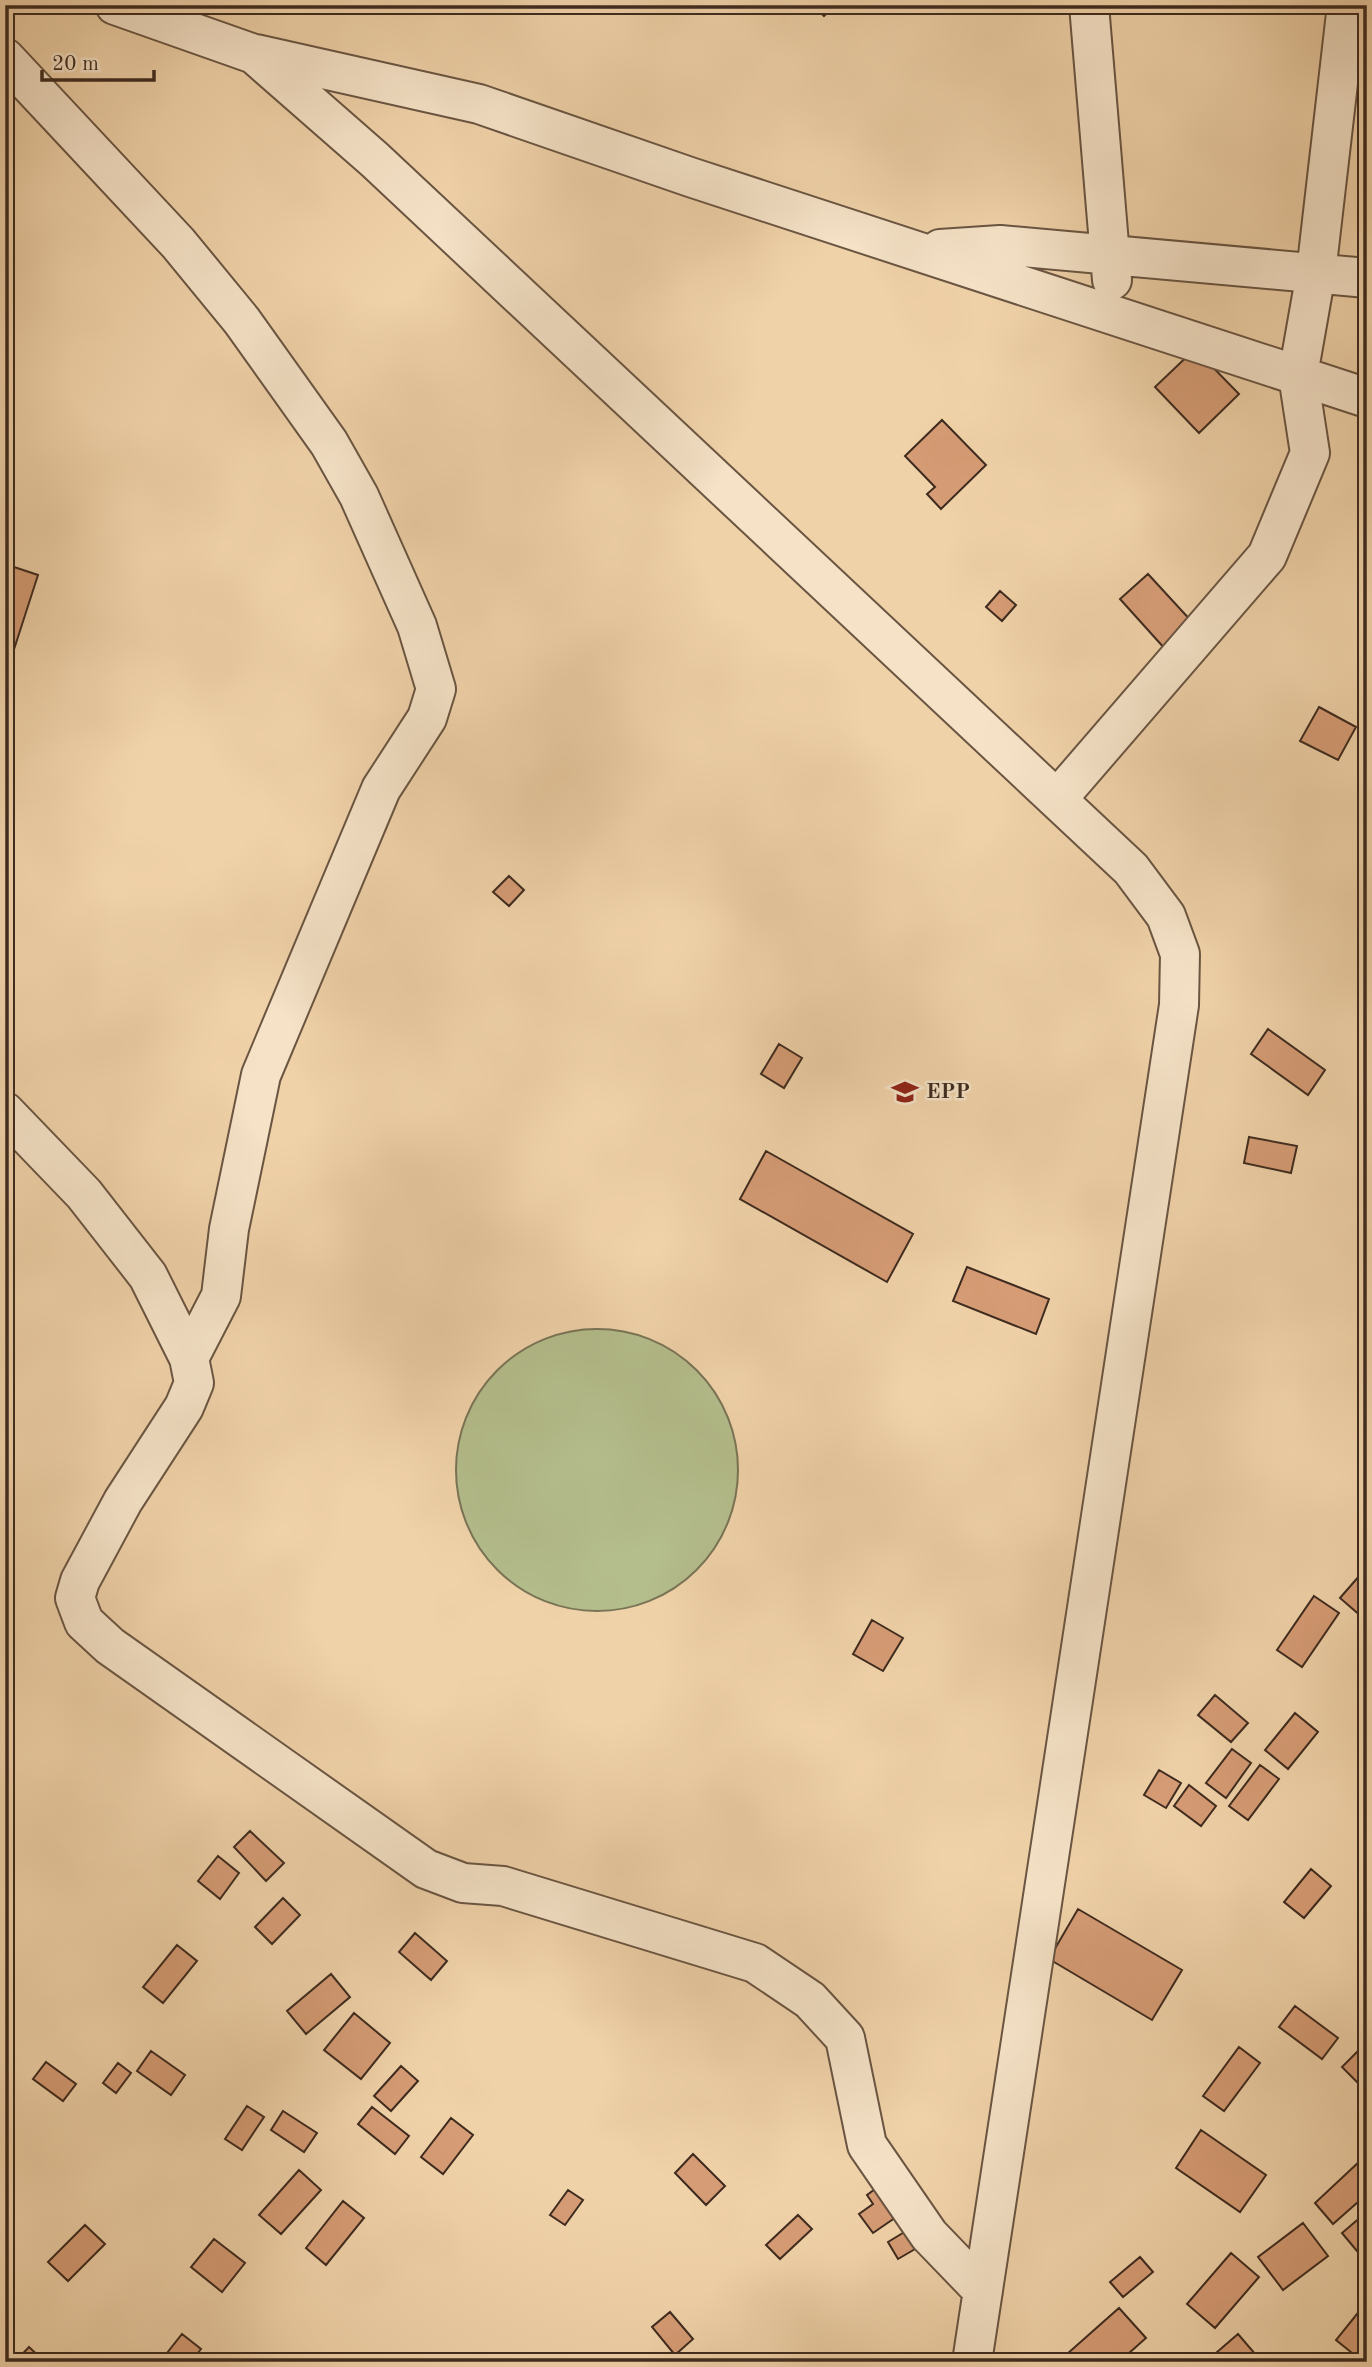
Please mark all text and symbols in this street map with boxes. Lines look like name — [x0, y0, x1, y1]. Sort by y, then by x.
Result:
scale bar — [42, 38, 154, 82]
text: 20 m — [52, 54, 99, 75]
school or university icon: EPP — [890, 1077, 920, 1107]
place label: EPP — [926, 1082, 970, 1103]

